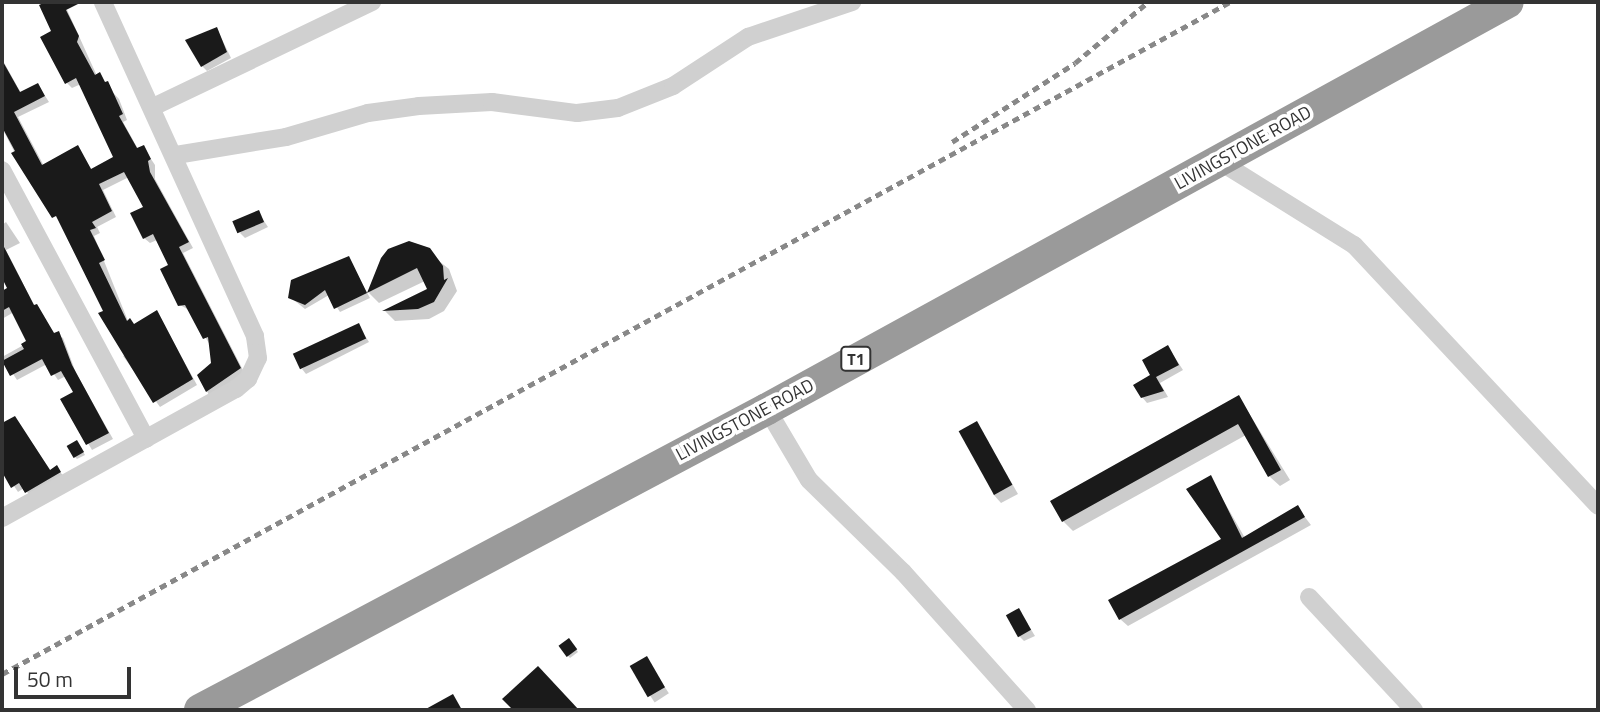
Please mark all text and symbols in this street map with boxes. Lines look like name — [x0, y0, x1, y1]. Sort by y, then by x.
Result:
street label: LIVINGSTONE ROAD — [1171, 101, 1315, 195]
road number: T1 — [840, 346, 872, 372]
street label: LIVINGSTONE ROAD — [672, 375, 818, 465]
scale bar — [18, 652, 135, 696]
text: 50 m — [27, 663, 73, 695]

